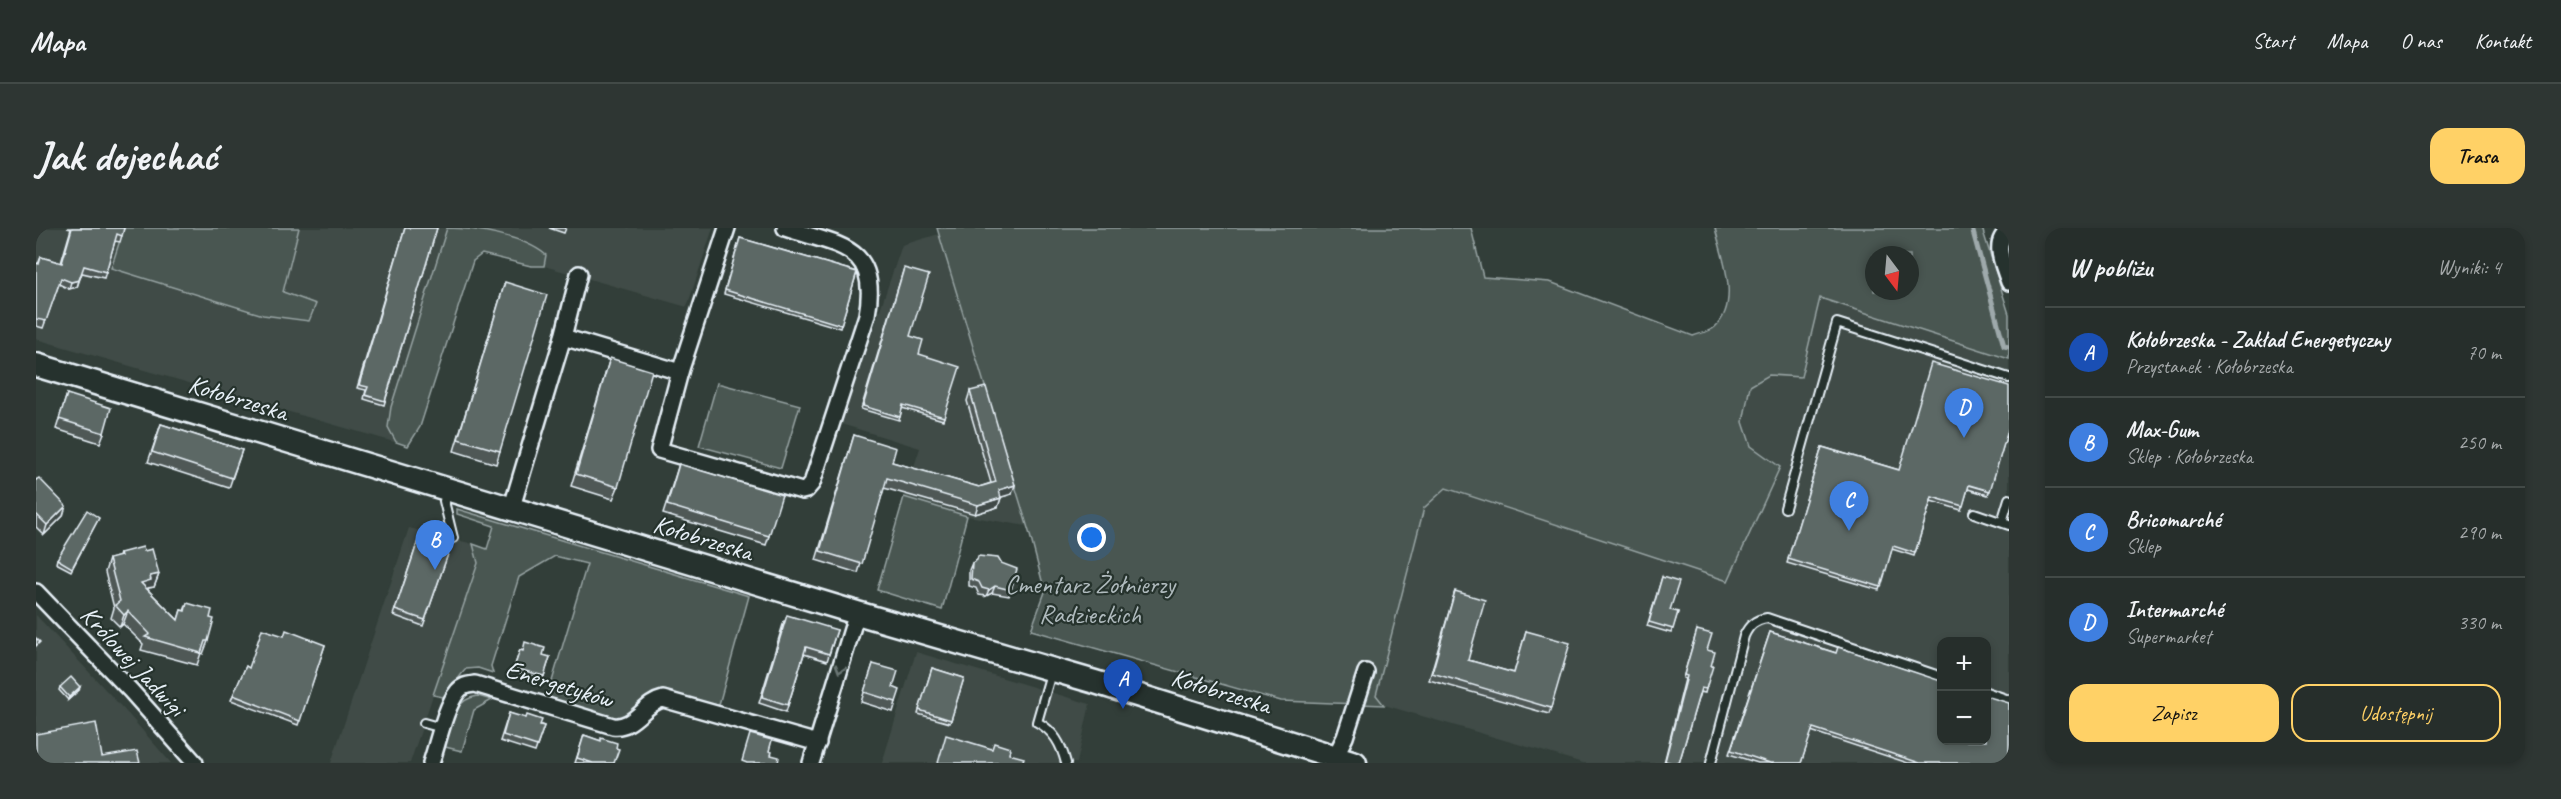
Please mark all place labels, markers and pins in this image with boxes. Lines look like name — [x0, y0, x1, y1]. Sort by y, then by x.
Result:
pin: D — [1944, 388, 1984, 438]
pin: C — [1830, 482, 1868, 531]
pin: B — [416, 520, 454, 570]
pin: A — [1104, 660, 1142, 709]

